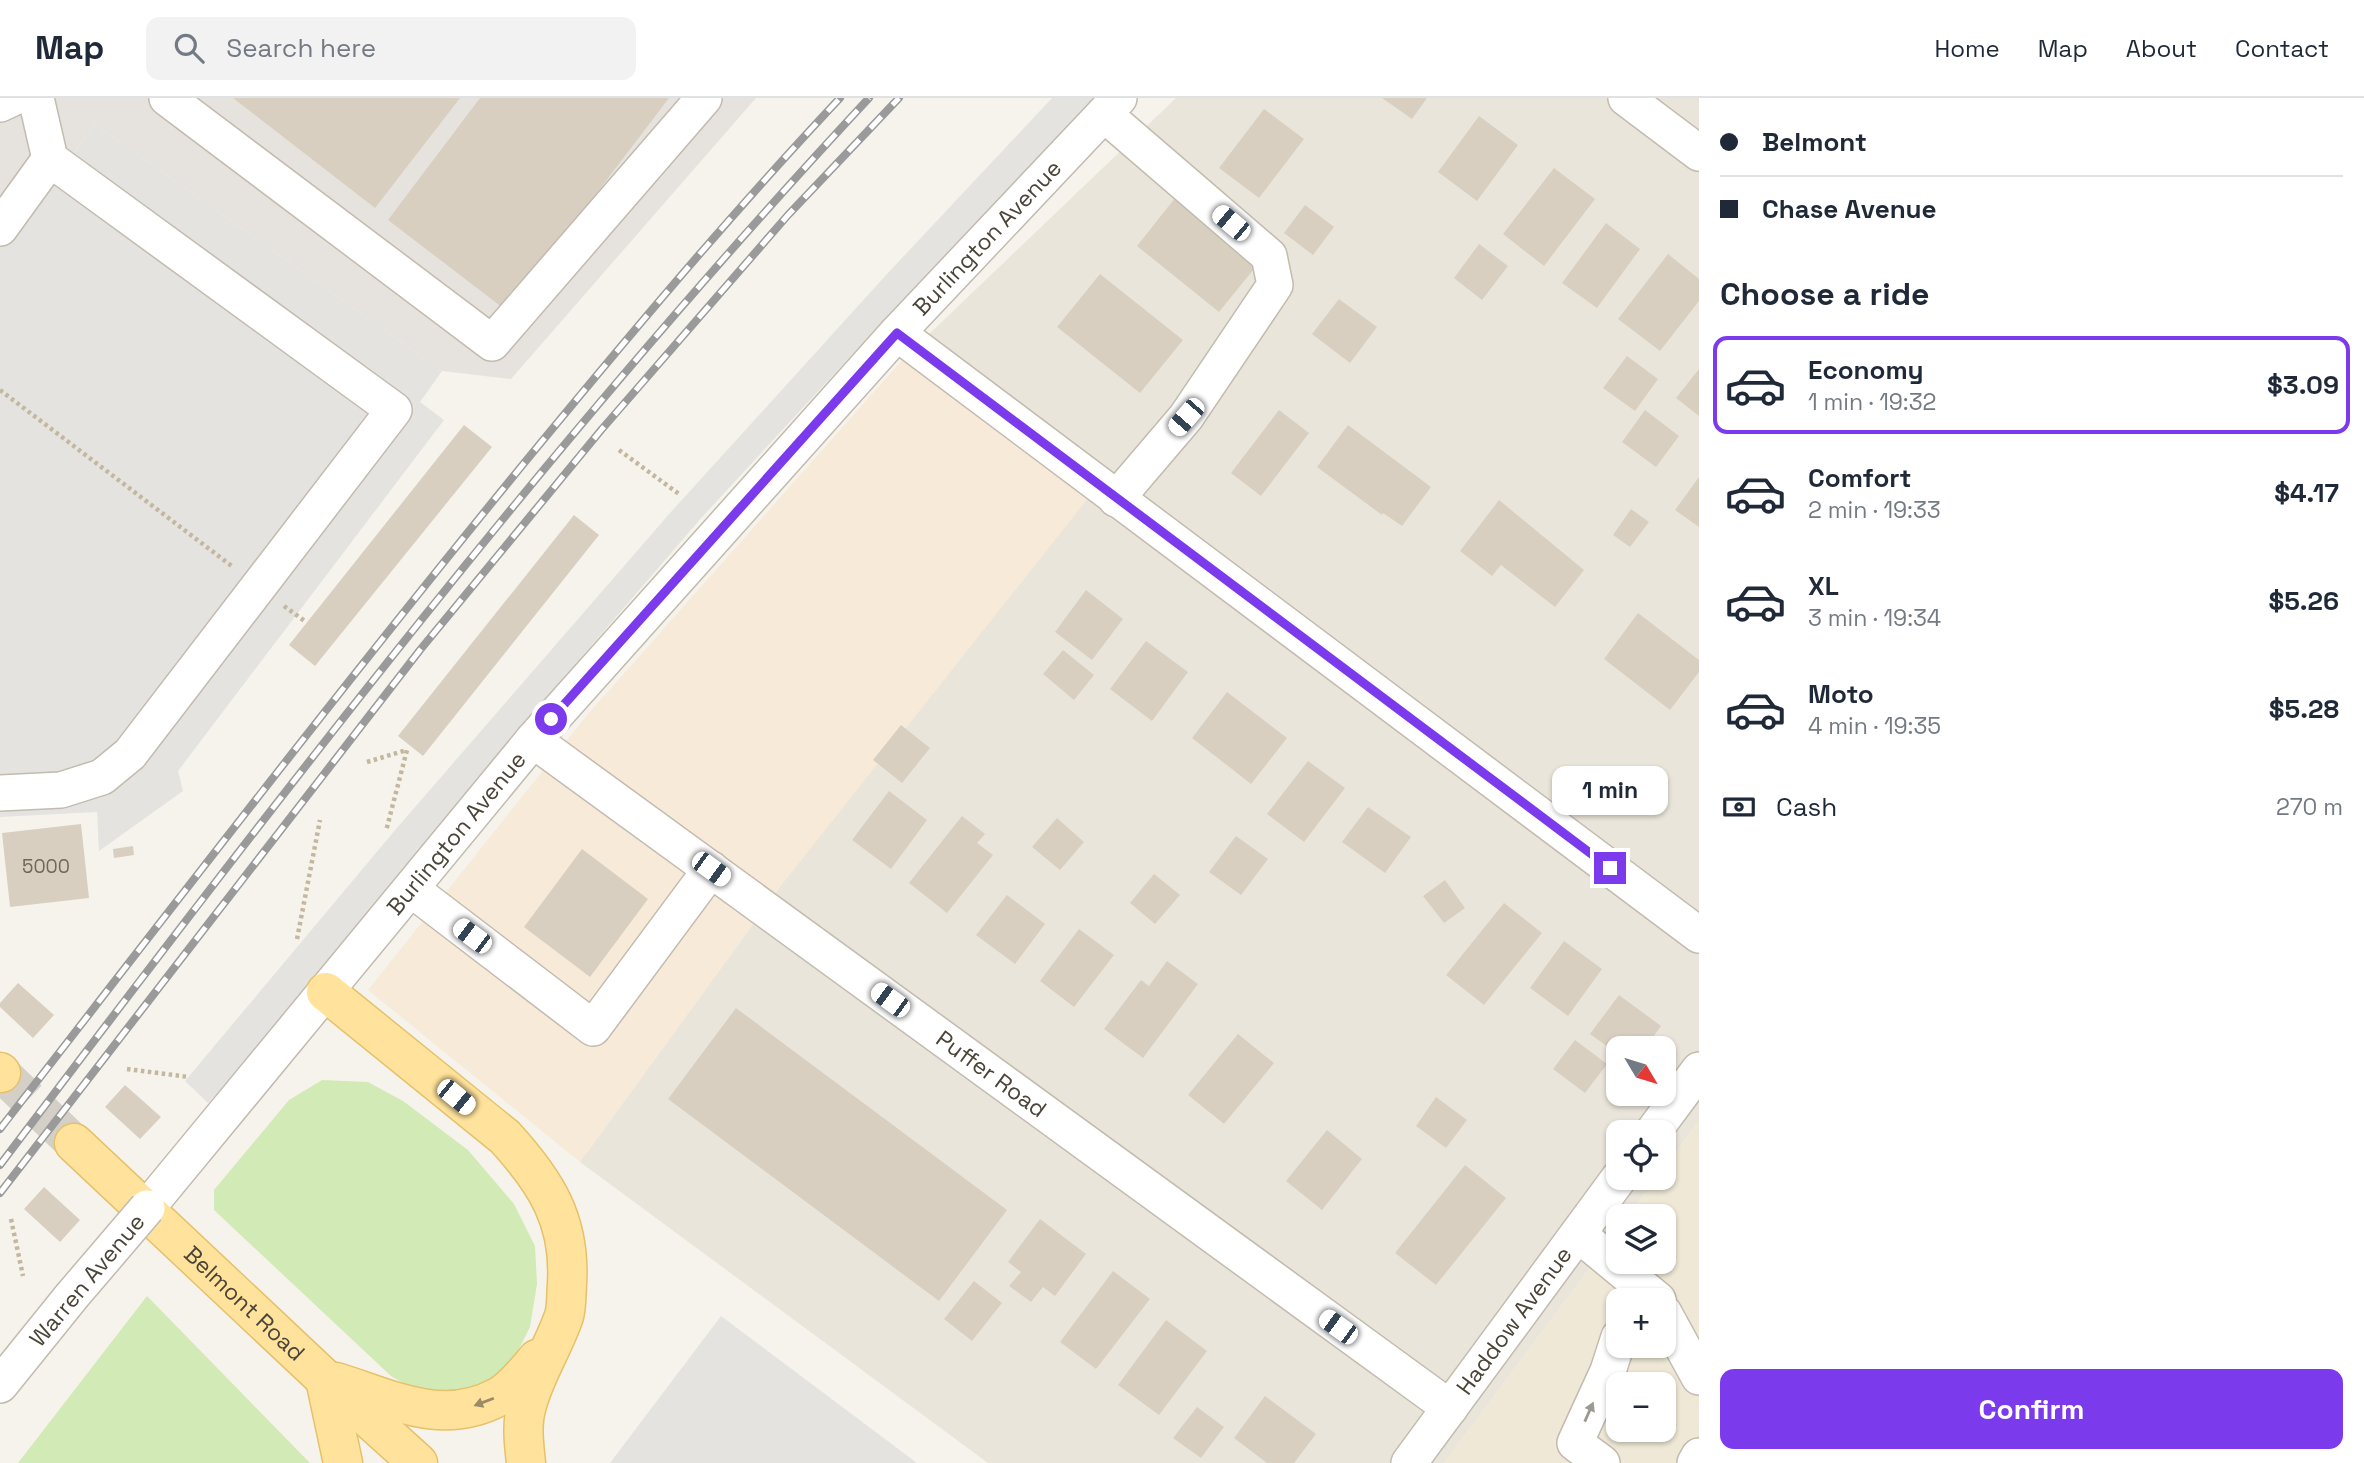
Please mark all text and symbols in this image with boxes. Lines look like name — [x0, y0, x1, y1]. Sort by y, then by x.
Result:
search box — [146, 17, 636, 80]
text: Map — [35, 27, 104, 69]
icon: search — [170, 29, 208, 67]
text: Search here — [226, 31, 376, 65]
text: Home — [1934, 33, 2000, 64]
text: Map — [2038, 33, 2088, 64]
text: About — [2126, 33, 2197, 64]
text: Contact — [2235, 33, 2329, 64]
text: Belmont — [1762, 125, 1867, 159]
street label: Burlington Avenue — [906, 153, 1068, 322]
text: Chase Avenue — [1762, 192, 1937, 226]
car — [1209, 201, 1254, 245]
text: Choose a ride — [1720, 274, 1930, 314]
text: Economy — [1808, 353, 1924, 387]
icon: car — [1724, 354, 1787, 417]
text: $3.09 — [2267, 368, 2339, 402]
text: 1 min · 19:32 — [1808, 387, 1936, 417]
car — [1165, 394, 1208, 440]
text: Comfort — [1808, 461, 1911, 495]
icon: car — [1724, 462, 1787, 525]
text: $4.17 — [2274, 476, 2339, 510]
text: 2 min · 19:33 — [1808, 495, 1941, 525]
text: XL — [1808, 569, 1839, 603]
icon: car — [1724, 570, 1787, 633]
text: $5.26 — [2268, 584, 2339, 618]
text: 3 min · 19:34 — [1808, 603, 1941, 633]
text: Moto — [1808, 677, 1874, 711]
icon: car — [1724, 678, 1787, 741]
text: $5.28 — [2269, 692, 2339, 726]
route start — [535, 703, 567, 735]
text: 4 min · 19:35 — [1808, 711, 1941, 741]
street label: Burlington Avenue — [380, 745, 533, 921]
callout: 1 min — [1552, 766, 1668, 816]
text: 1 min — [1582, 775, 1638, 805]
icon: cash — [1720, 788, 1758, 826]
text: Cash — [1776, 790, 1837, 824]
text: 270 m — [2276, 792, 2343, 822]
car — [688, 848, 735, 890]
route end — [1594, 852, 1626, 884]
house number: 5000 — [22, 854, 70, 879]
car — [449, 915, 496, 957]
car — [867, 979, 914, 1021]
street label: Puffer Road — [930, 1024, 1053, 1124]
north arrow — [1606, 1036, 1676, 1106]
map controls — [1606, 1036, 1676, 1442]
car — [434, 1076, 479, 1118]
button: locate — [1606, 1120, 1676, 1190]
button: layers — [1606, 1204, 1676, 1274]
street label: Warren Avenue — [23, 1207, 151, 1353]
street label: Belmont Road — [178, 1239, 311, 1367]
street label: Haddow Avenue — [1449, 1240, 1579, 1401]
button: + — [1606, 1288, 1676, 1358]
car — [1315, 1306, 1362, 1348]
button: Confirm — [1720, 1369, 2343, 1449]
button: − — [1606, 1372, 1676, 1442]
one-way arrow — [474, 1397, 495, 1408]
one-way arrow — [1583, 1402, 1595, 1422]

